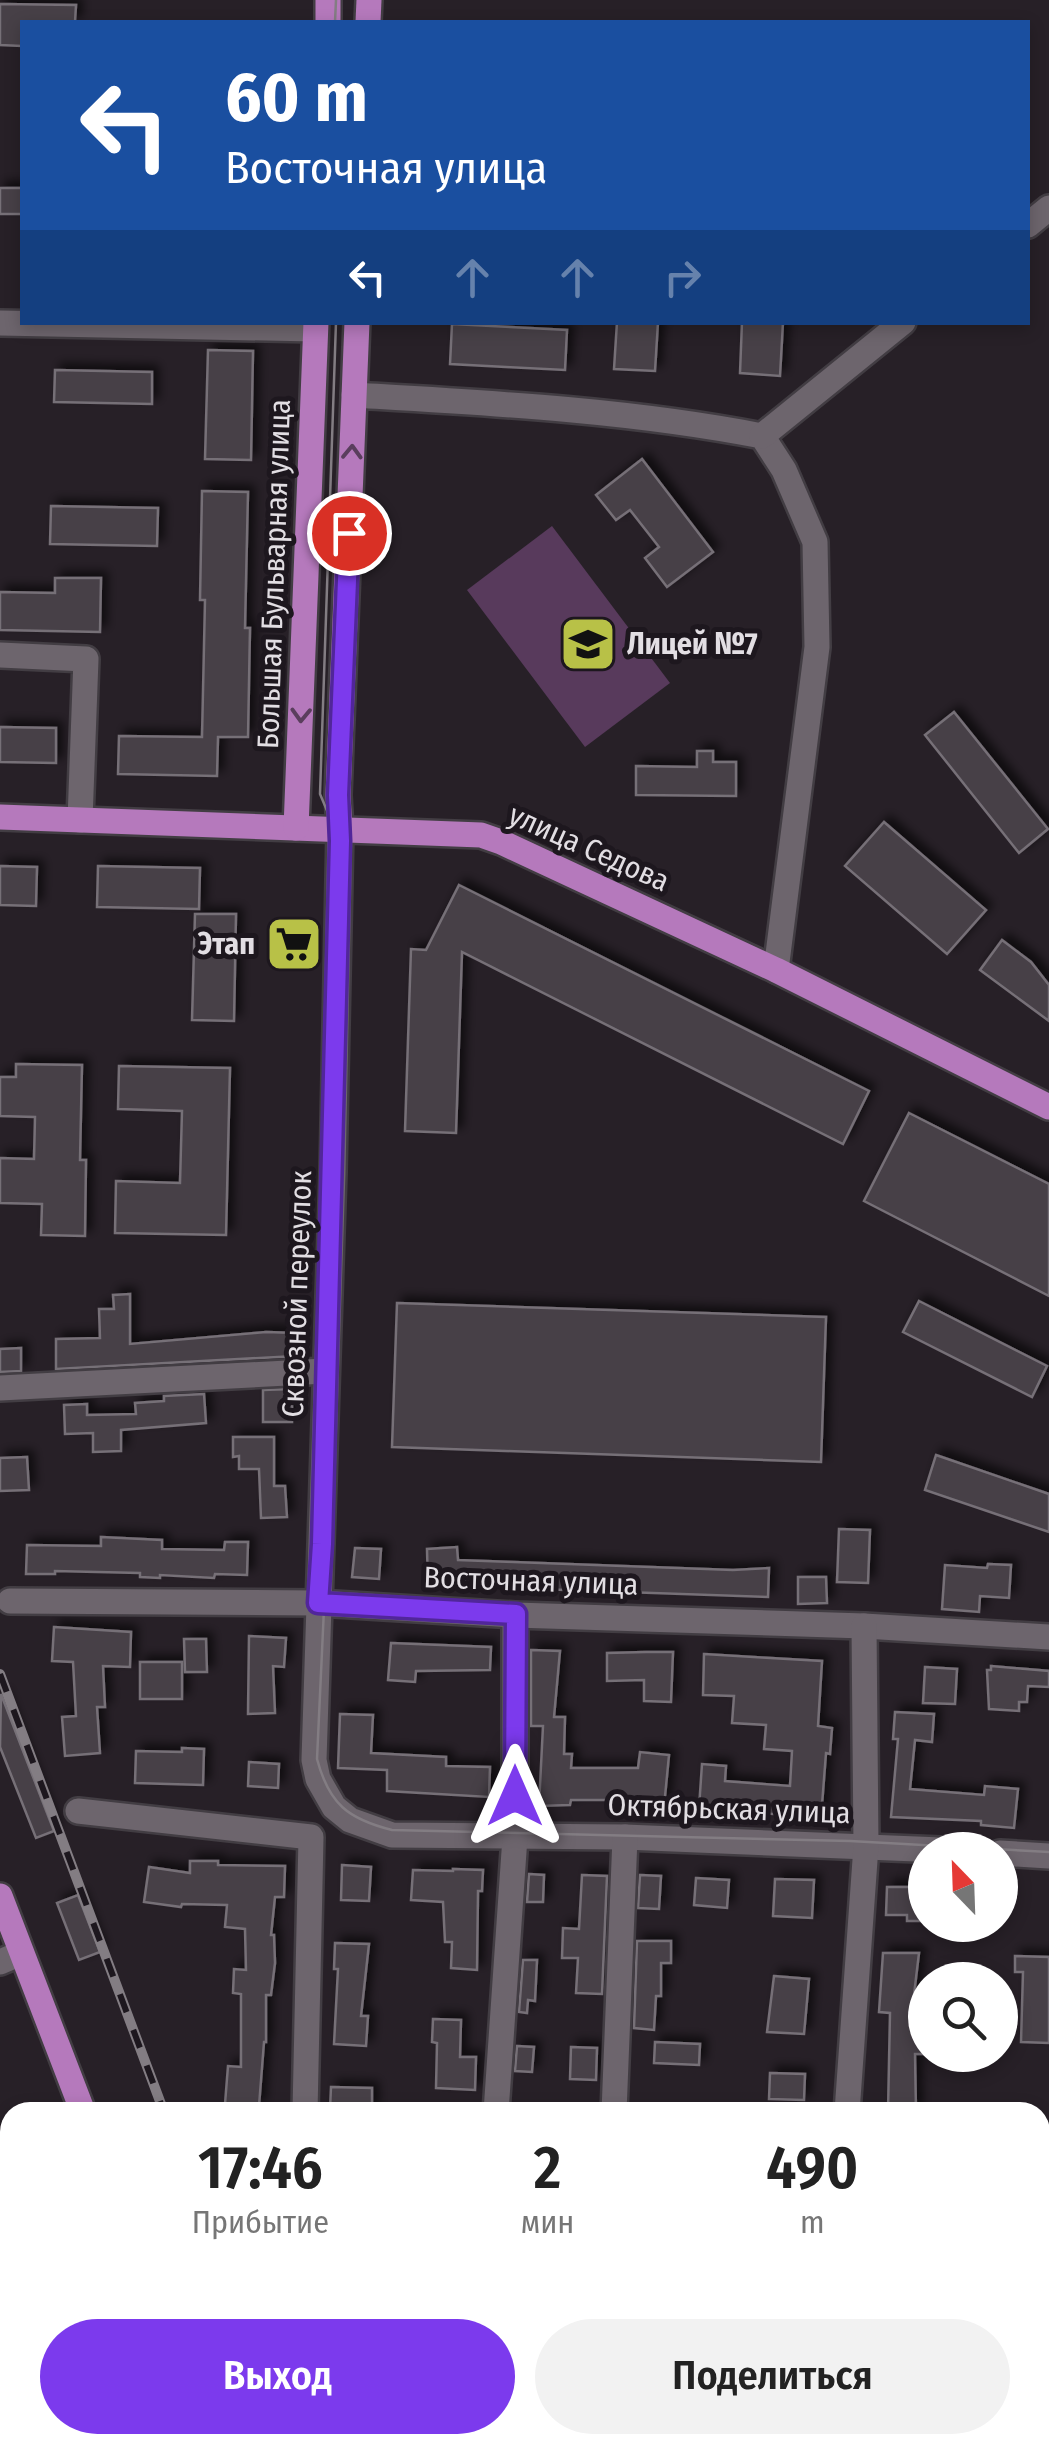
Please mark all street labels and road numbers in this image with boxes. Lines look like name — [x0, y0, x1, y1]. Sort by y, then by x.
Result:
street label: Большая Бульварная улица — [250, 399, 298, 749]
street label: улица Седова — [503, 797, 675, 899]
street label: Сквозной переулок — [275, 1170, 319, 1418]
street label: Восточная улица — [423, 1559, 639, 1603]
street label: Октябрьская улица — [607, 1787, 851, 1831]

